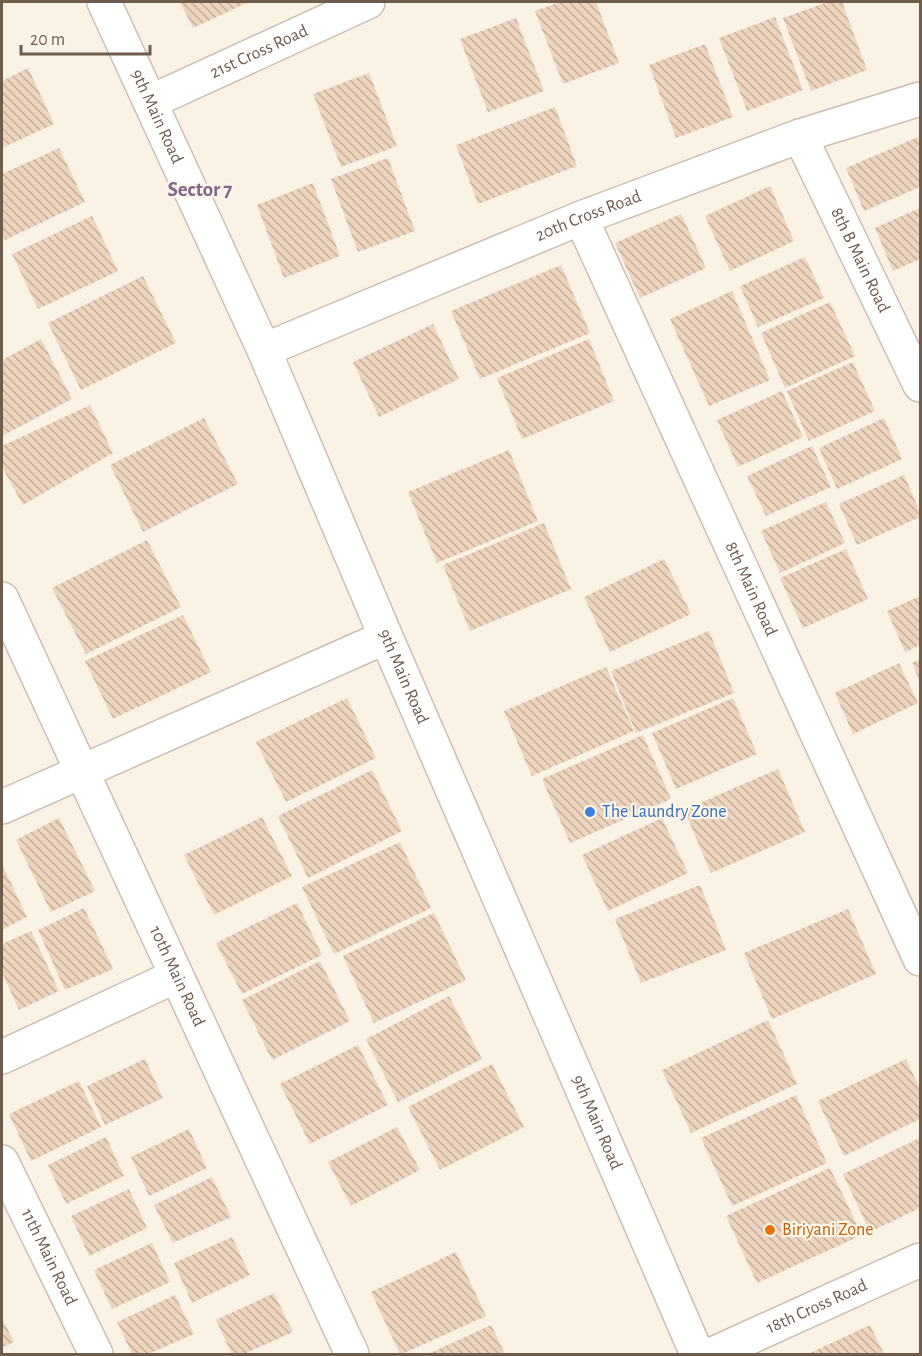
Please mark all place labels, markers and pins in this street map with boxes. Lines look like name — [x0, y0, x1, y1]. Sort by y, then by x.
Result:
place label: The Laundry Zone — [602, 803, 727, 821]
marker: The Laundry Zone — [583, 805, 597, 819]
place label: Biriyani Zone — [782, 1221, 874, 1239]
marker: Biriyani Zone — [763, 1223, 777, 1237]

